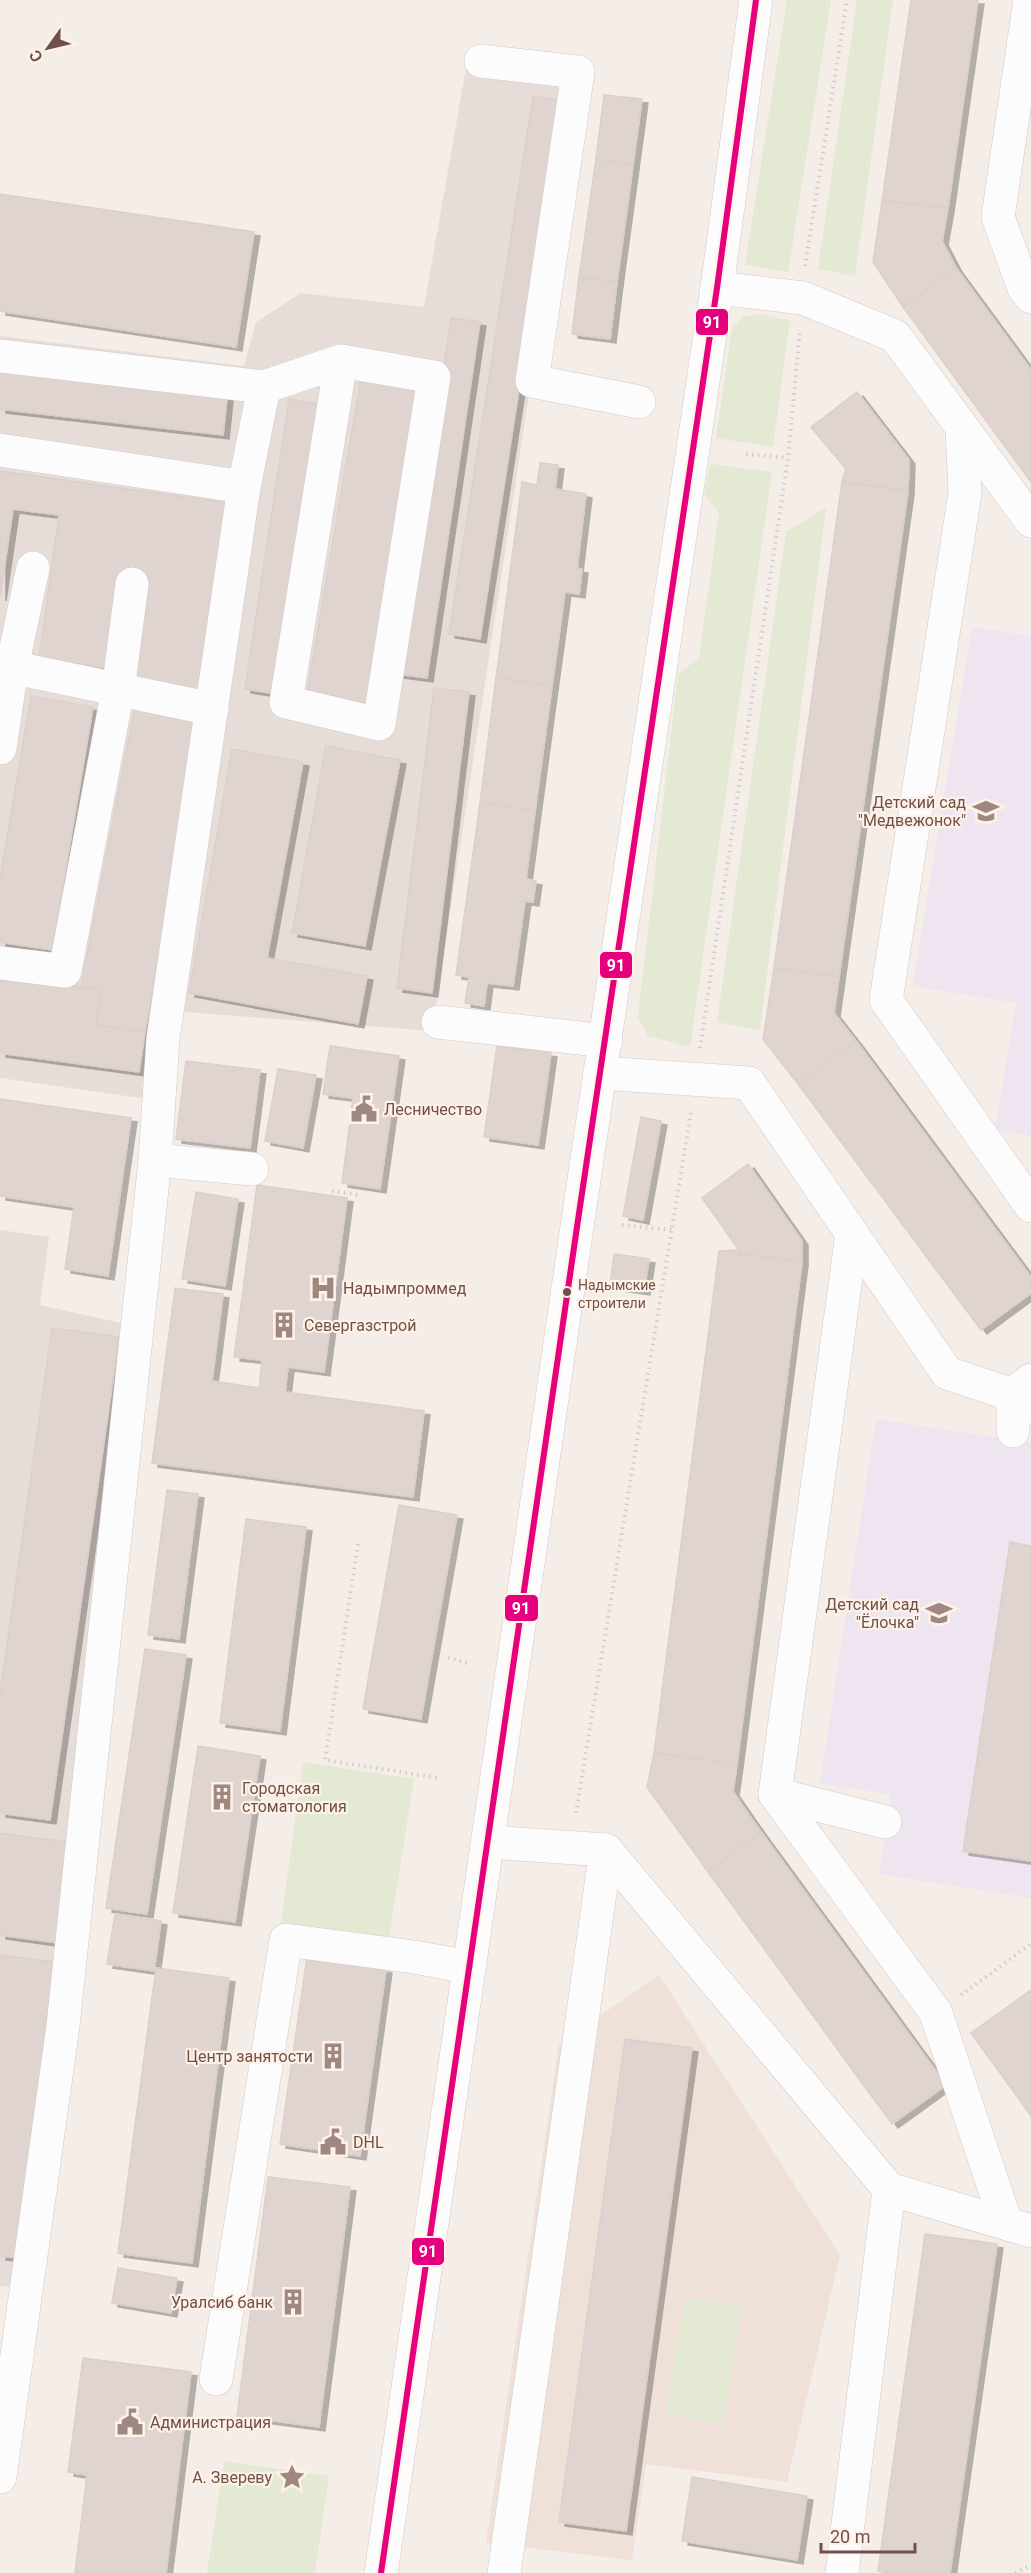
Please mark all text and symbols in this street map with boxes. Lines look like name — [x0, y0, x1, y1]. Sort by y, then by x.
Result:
north arrow — [18, 18, 78, 78]
text: С — [25, 46, 47, 66]
line badge: 91 — [695, 308, 729, 336]
text: 91 — [703, 313, 721, 332]
place label: Детский сад "Медвежонок" — [858, 793, 966, 830]
school or university icon: Детский сад "Медвежонок" — [971, 796, 1001, 826]
line badge: 91 — [599, 951, 633, 979]
text: 91 — [607, 956, 625, 975]
public building icon: Лесничество — [349, 1094, 379, 1124]
place label: Лесничество — [384, 1100, 482, 1119]
hospital icon: Надымпроммед — [308, 1273, 338, 1303]
place label: Надымские строители — [578, 1277, 656, 1311]
place label: Надымпроммед — [343, 1279, 467, 1298]
marker: Надымские строители — [561, 1286, 573, 1298]
building icon: Севергазстрой — [269, 1310, 299, 1340]
place label: Севергазстрой — [304, 1316, 416, 1335]
line badge: 91 — [504, 1594, 539, 1622]
place label: Детский сад "Ёлочка" — [825, 1595, 919, 1632]
school or university icon: Детский сад "Ёлочка" — [924, 1598, 954, 1628]
text: 91 — [512, 1599, 530, 1618]
place label: Городская стоматология — [242, 1779, 347, 1816]
building icon: Городская стоматология — [207, 1782, 237, 1812]
building icon: Центр занятости — [318, 2041, 348, 2071]
place label: Центр занятости — [186, 2047, 313, 2066]
public building icon: DHL — [318, 2127, 348, 2157]
place label: DHL — [353, 2133, 384, 2152]
line badge: 91 — [411, 2237, 445, 2266]
text: 91 — [419, 2242, 437, 2261]
building icon: Уралсиб банк — [278, 2287, 308, 2317]
place label: Уралсиб банк — [171, 2293, 273, 2312]
public building icon: Администрация — [115, 2407, 145, 2437]
place label: Администрация — [150, 2413, 271, 2432]
place icon: А. Звереву — [277, 2462, 307, 2492]
place label: А. Звереву — [192, 2468, 272, 2487]
scale bar — [821, 2516, 916, 2554]
text: 20 m — [830, 2526, 870, 2547]

